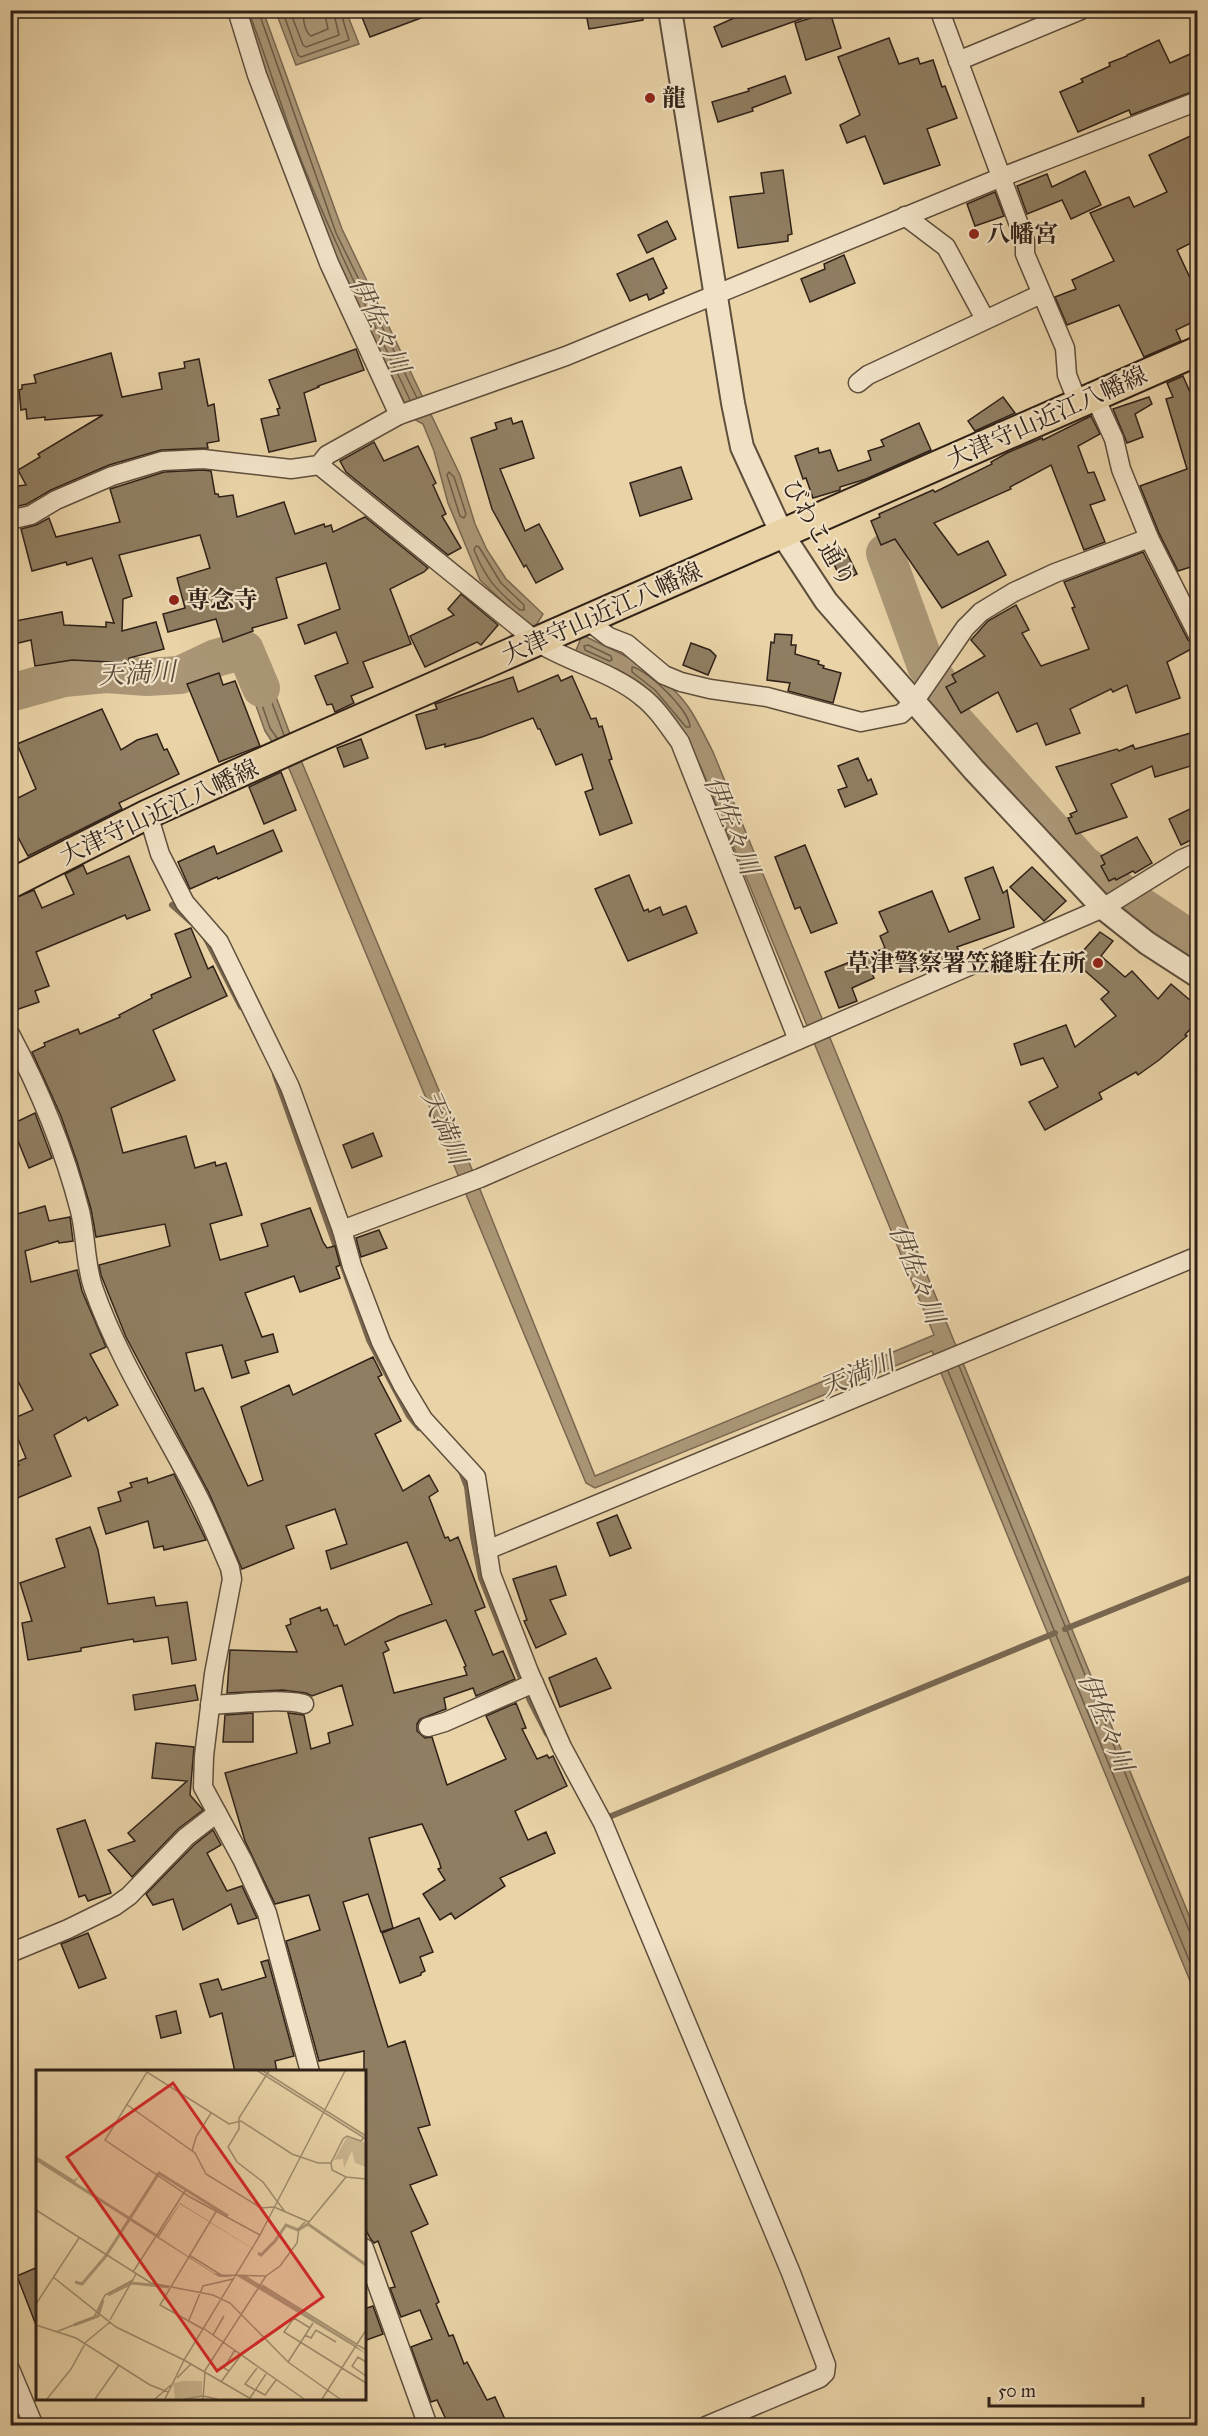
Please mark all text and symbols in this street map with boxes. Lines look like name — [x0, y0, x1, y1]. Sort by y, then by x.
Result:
place label: 龍 — [662, 83, 686, 113]
marker: 龍 — [643, 91, 657, 105]
place label: 八幡宮 — [986, 219, 1058, 249]
marker: 八幡宮 — [967, 227, 981, 241]
water label: 伊佐々川 — [343, 271, 418, 381]
street label: 大津守山近江八幡線 — [942, 359, 1152, 475]
street label: びわこ通り — [776, 474, 862, 592]
street label: 大津守山近江八幡線 — [497, 555, 707, 671]
place label: 専念寺 — [186, 585, 258, 615]
marker: 専念寺 — [167, 593, 181, 607]
water label: 天満川 — [97, 655, 180, 691]
street label: 大津守山近江八幡線 — [55, 753, 263, 871]
water label: 伊佐々川 — [698, 771, 767, 882]
place label: 草津警察署笠縫駐在所 — [846, 948, 1086, 978]
marker: 草津警察署笠縫駐在所 — [1091, 956, 1105, 970]
water label: 天満川 — [415, 1085, 476, 1172]
water label: 伊佐々川 — [883, 1220, 952, 1331]
water label: 天満川 — [815, 1343, 902, 1403]
water label: 伊佐々川 — [1072, 1668, 1141, 1779]
inset map — [36, 2070, 366, 2400]
scale bar — [989, 2370, 1144, 2408]
text: 50 m — [998, 2380, 1036, 2402]

